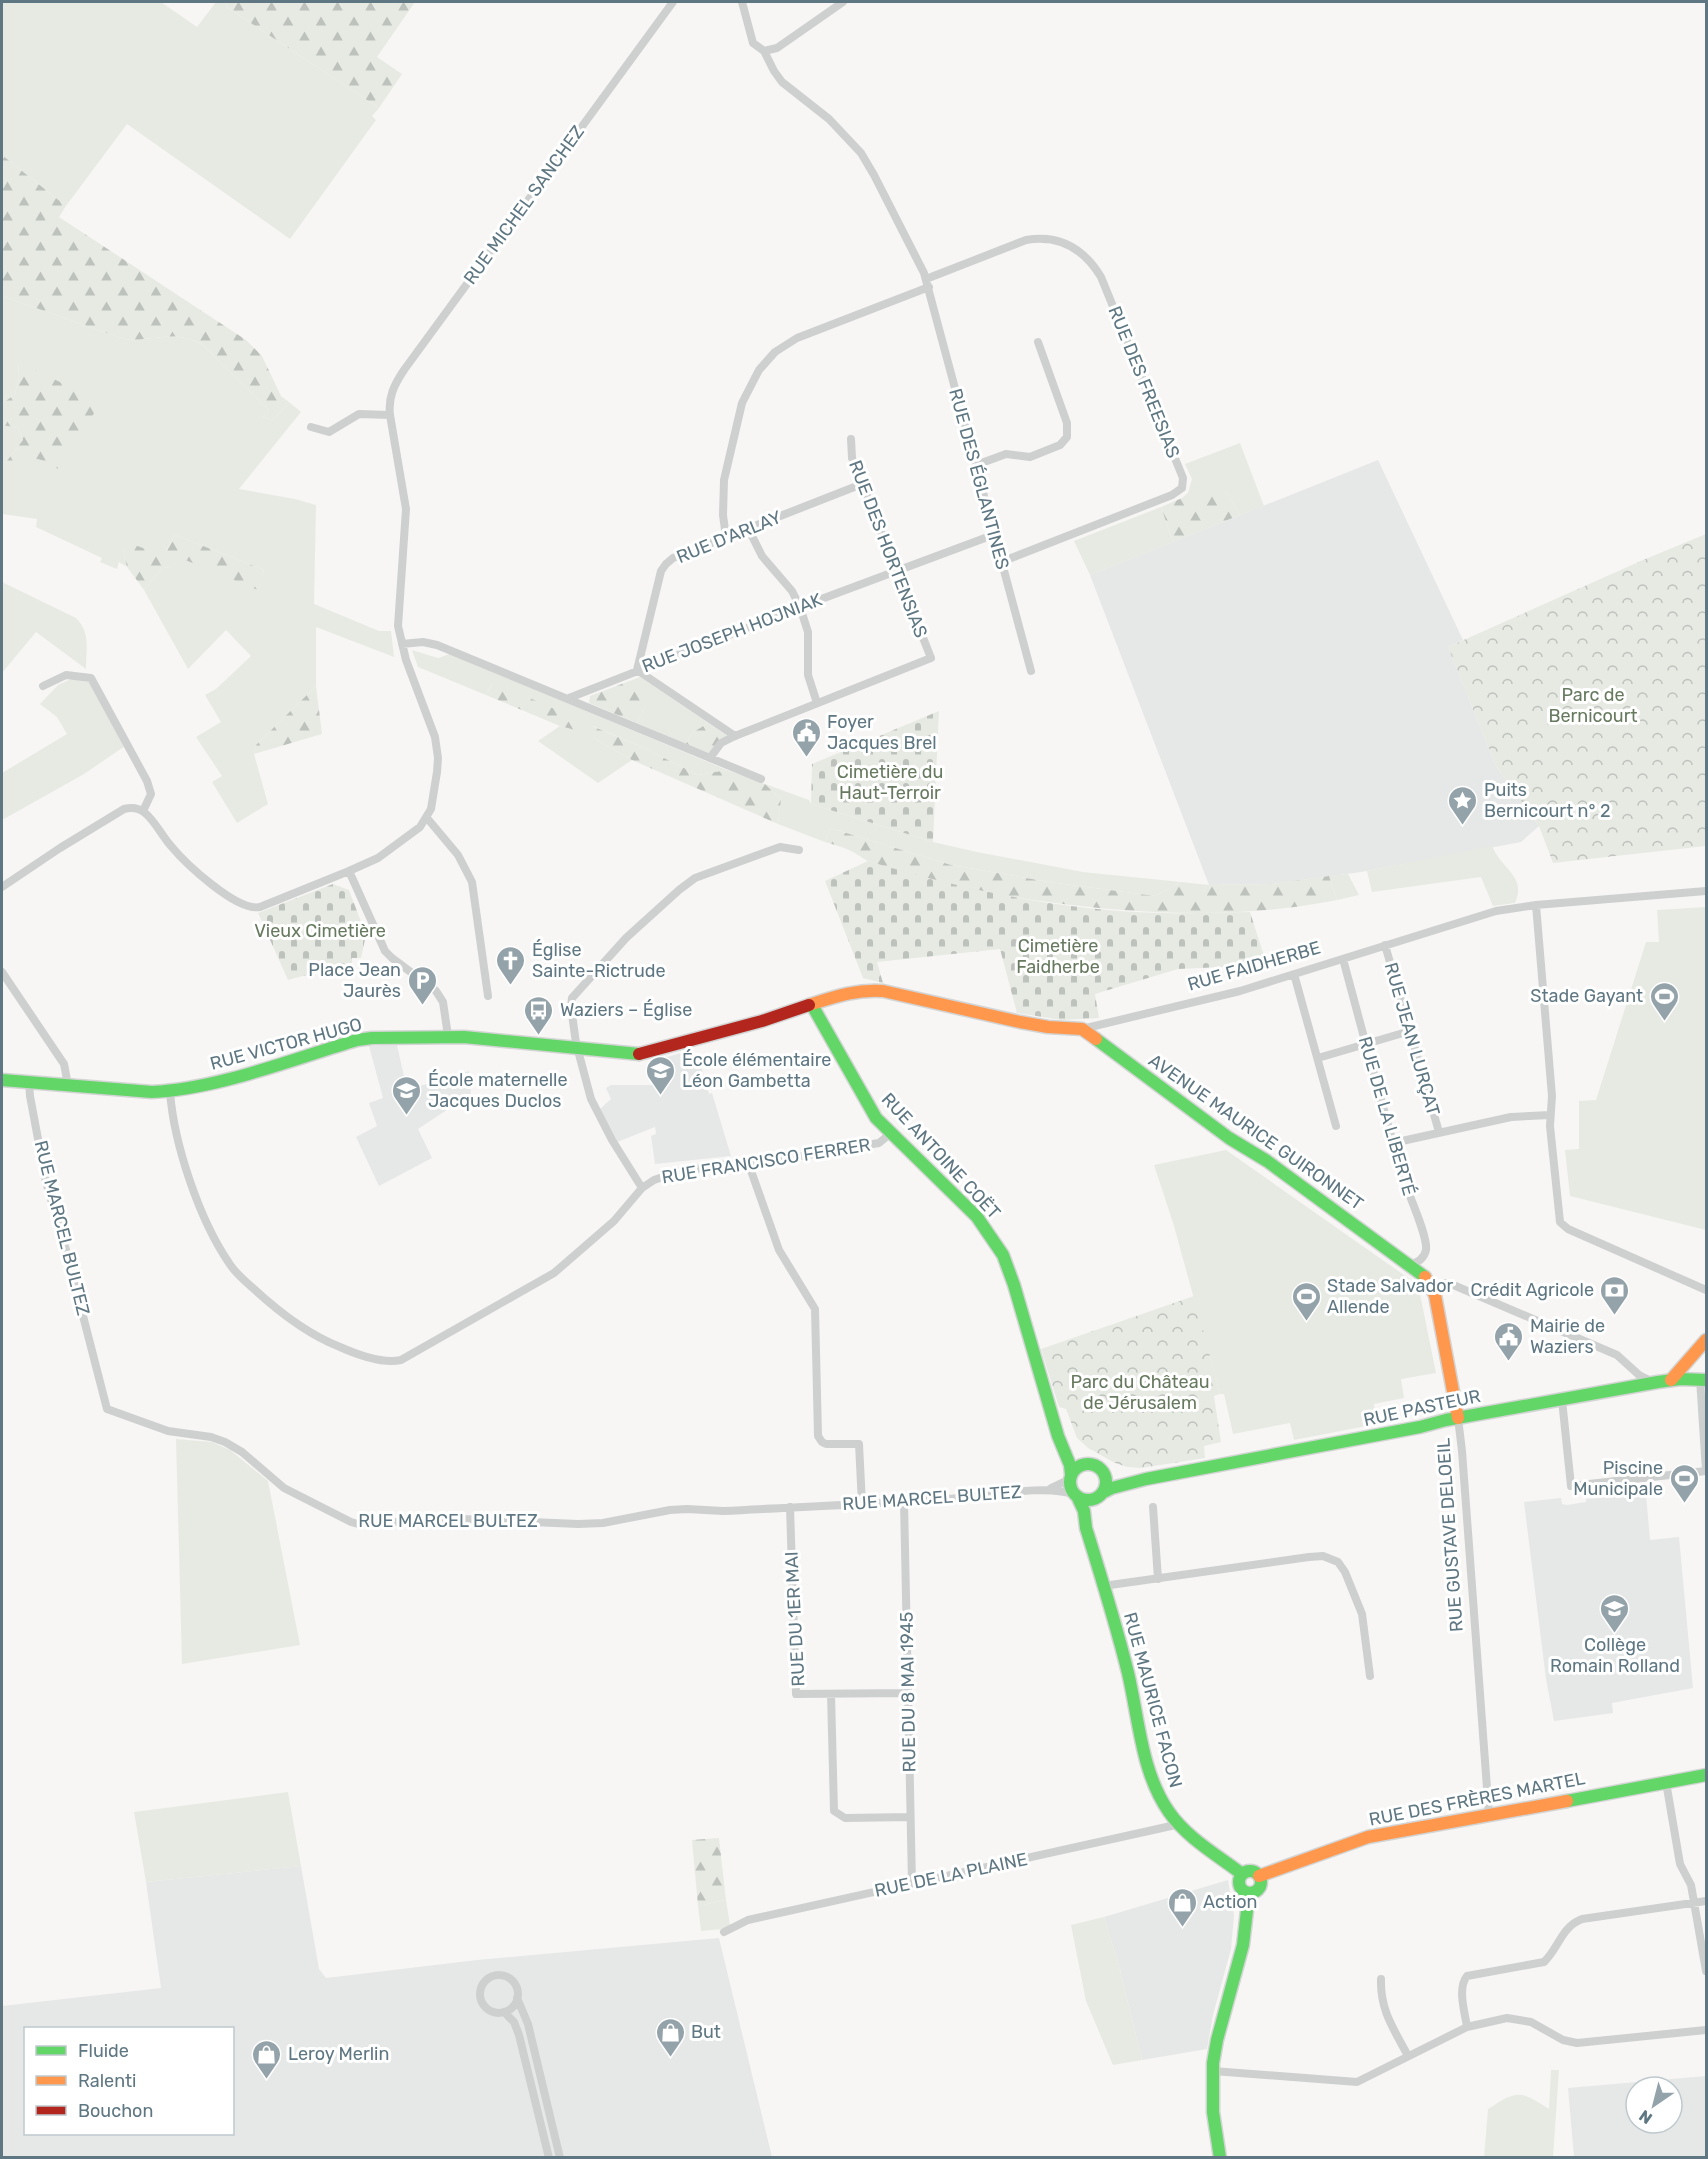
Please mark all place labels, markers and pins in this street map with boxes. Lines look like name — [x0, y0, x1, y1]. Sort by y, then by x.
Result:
place label: Foyer Jacques Brel — [827, 711, 937, 754]
public building icon: Foyer Jacques Brel — [790, 716, 822, 758]
place label: Puits Bernicourt n° 2 — [1484, 779, 1610, 822]
place icon: Puits Bernicourt n° 2 — [1447, 784, 1479, 826]
place label: Église Sainte-Rictrude — [532, 939, 666, 982]
church icon: Église Sainte-Rictrude — [495, 944, 527, 986]
place label: Place Jean Jaurès — [308, 959, 401, 1002]
parking icon: Place Jean Jaurès — [406, 964, 438, 1006]
sports icon: Stade Gayant — [1648, 980, 1680, 1022]
place label: Stade Gayant — [1530, 985, 1643, 1007]
bus stop icon: Waziers – Église — [523, 994, 555, 1036]
place label: Waziers – Église — [560, 999, 692, 1021]
place label: École élémentaire Léon Gambetta — [682, 1049, 831, 1092]
school or university icon: École élémentaire Léon Gambetta — [645, 1054, 677, 1096]
place label: École maternelle Jacques Duclos — [428, 1069, 568, 1112]
school or university icon: École maternelle Jacques Duclos — [391, 1074, 423, 1116]
bank icon: Crédit Agricole — [1599, 1274, 1631, 1316]
place label: Stade Salvador Allende — [1327, 1275, 1453, 1318]
place label: Crédit Agricole — [1471, 1279, 1594, 1301]
sports icon: Stade Salvador Allende — [1290, 1280, 1322, 1322]
place label: Mairie de Waziers — [1530, 1315, 1605, 1358]
public building icon: Mairie de Waziers — [1493, 1320, 1525, 1362]
place label: Piscine Municipale — [1573, 1457, 1663, 1500]
sports icon: Piscine Municipale — [1668, 1462, 1700, 1504]
school or university icon: Collège Romain Rolland — [1599, 1592, 1631, 1634]
place label: Collège Romain Rolland — [1550, 1634, 1680, 1677]
shop icon: Action — [1166, 1886, 1198, 1928]
place label: Action — [1203, 1891, 1258, 1913]
shop icon: But — [654, 2016, 686, 2058]
place label: But — [691, 2021, 721, 2043]
shop icon: Leroy Merlin — [251, 2038, 283, 2080]
place label: Leroy Merlin — [288, 2043, 389, 2065]

